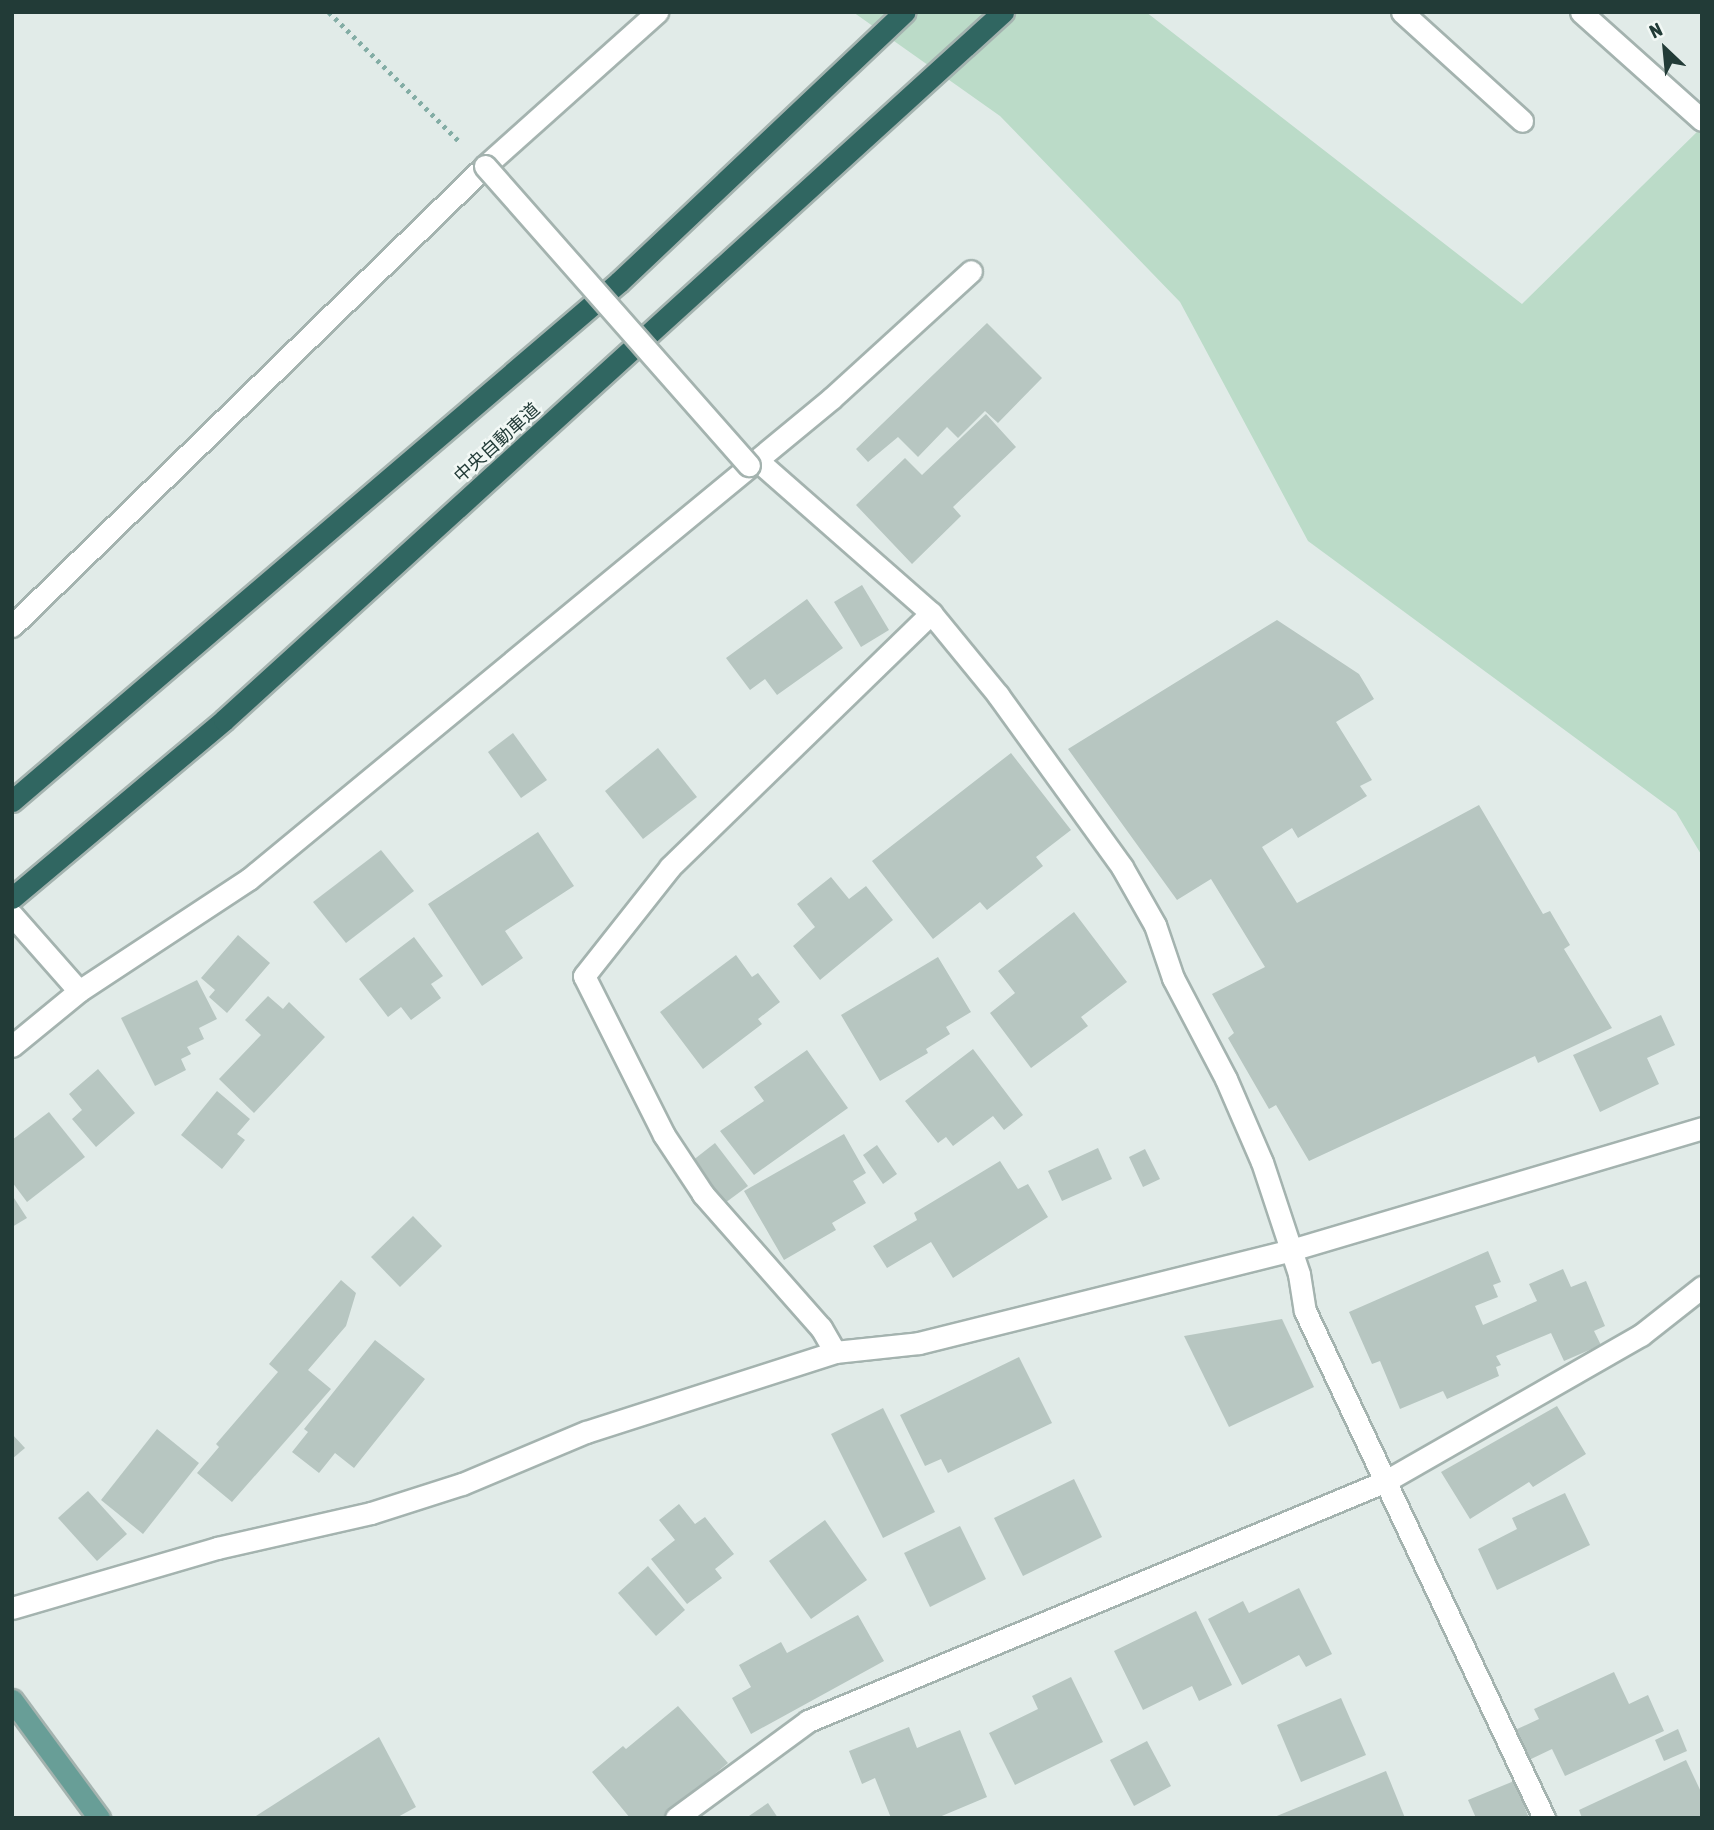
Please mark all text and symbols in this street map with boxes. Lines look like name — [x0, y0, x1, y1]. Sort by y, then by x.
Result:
north arrow — [1630, 14, 1700, 84]
text: N — [1646, 18, 1666, 42]
street label: 中央自動車道 — [450, 399, 544, 487]

